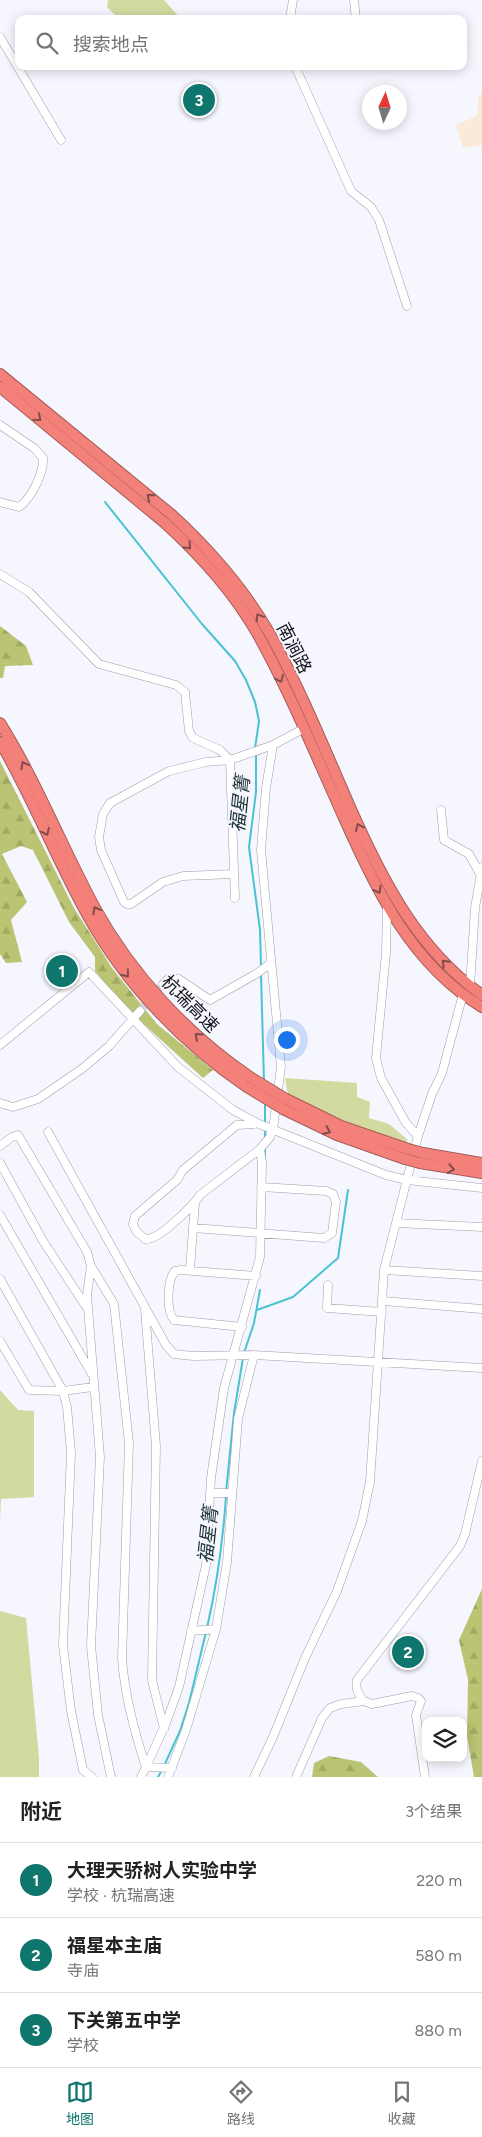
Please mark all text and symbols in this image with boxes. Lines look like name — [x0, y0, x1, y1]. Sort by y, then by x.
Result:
search box — [15, 15, 467, 70]
icon: search — [33, 29, 61, 57]
text: 搜索地点 — [73, 33, 149, 56]
pin: 3 — [183, 81, 215, 119]
north arrow — [362, 85, 407, 130]
one-way arrow — [32, 413, 41, 422]
one-way arrow — [147, 494, 156, 503]
one-way arrow — [182, 540, 191, 549]
one-way arrow — [256, 613, 266, 622]
street label: 南涧路 — [272, 619, 316, 677]
one-way arrow — [274, 674, 285, 683]
one-way arrow — [21, 761, 31, 770]
water label: 福星箐 — [226, 771, 255, 834]
one-way arrow — [355, 823, 366, 832]
one-way arrow — [40, 827, 51, 836]
one-way arrow — [371, 884, 381, 893]
one-way arrow — [93, 907, 103, 916]
pin: 1 — [46, 952, 78, 990]
one-way arrow — [442, 960, 451, 969]
one-way arrow — [120, 968, 129, 977]
street label: 杭瑞高速 — [157, 971, 223, 1037]
your location — [274, 1027, 300, 1053]
one-way arrow — [195, 1033, 204, 1042]
one-way arrow — [322, 1125, 331, 1136]
one-way arrow — [447, 1163, 455, 1173]
water label: 福星箐 — [194, 1502, 223, 1565]
pin: 2 — [392, 1633, 424, 1671]
map controls — [422, 1717, 467, 1762]
button: layers — [422, 1717, 467, 1762]
text: 附近 — [20, 1799, 62, 1824]
text: 3个结果 — [405, 1802, 462, 1821]
text: 大理天骄树人实验中学 — [67, 1859, 257, 1882]
text: 1 — [33, 1871, 39, 1890]
text: 220 m — [416, 1871, 462, 1890]
text: 学校 · 杭瑞高速 — [67, 1886, 175, 1905]
text: 福星本主庙 — [67, 1934, 162, 1957]
text: 2 — [31, 1946, 41, 1965]
text: 580 m — [415, 1946, 462, 1965]
text: 寺庙 — [67, 1961, 99, 1980]
text: 下关第五中学 — [67, 2009, 181, 2032]
text: 3 — [32, 2021, 40, 2040]
text: 880 m — [415, 2021, 462, 2040]
text: 学校 — [67, 2036, 99, 2055]
tab: 地图 — [66, 2078, 94, 2128]
tab: 路线 — [227, 2078, 255, 2128]
tab: 收藏 — [388, 2078, 416, 2128]

